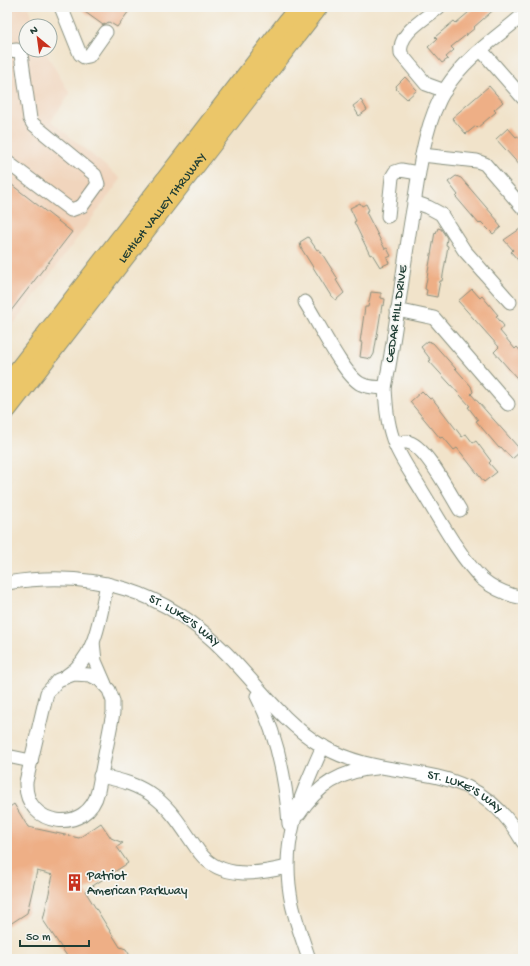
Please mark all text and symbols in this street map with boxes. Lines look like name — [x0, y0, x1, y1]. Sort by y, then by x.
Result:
north arrow — [18, 18, 58, 58]
text: N — [28, 24, 40, 38]
street label: LEHIGH VALLEY THRUWAY — [115, 150, 210, 266]
street label: CEDAR HILL DRIVE — [383, 264, 411, 364]
street label: ST. LUKE'S WAY — [146, 591, 223, 650]
street label: ST. LUKE'S WAY — [426, 767, 506, 817]
place label: Patriot American Parkway — [86, 869, 188, 899]
building icon: Patriot American Parkway — [64, 873, 84, 893]
scale bar — [20, 922, 89, 948]
text: 50 m — [26, 931, 51, 945]

